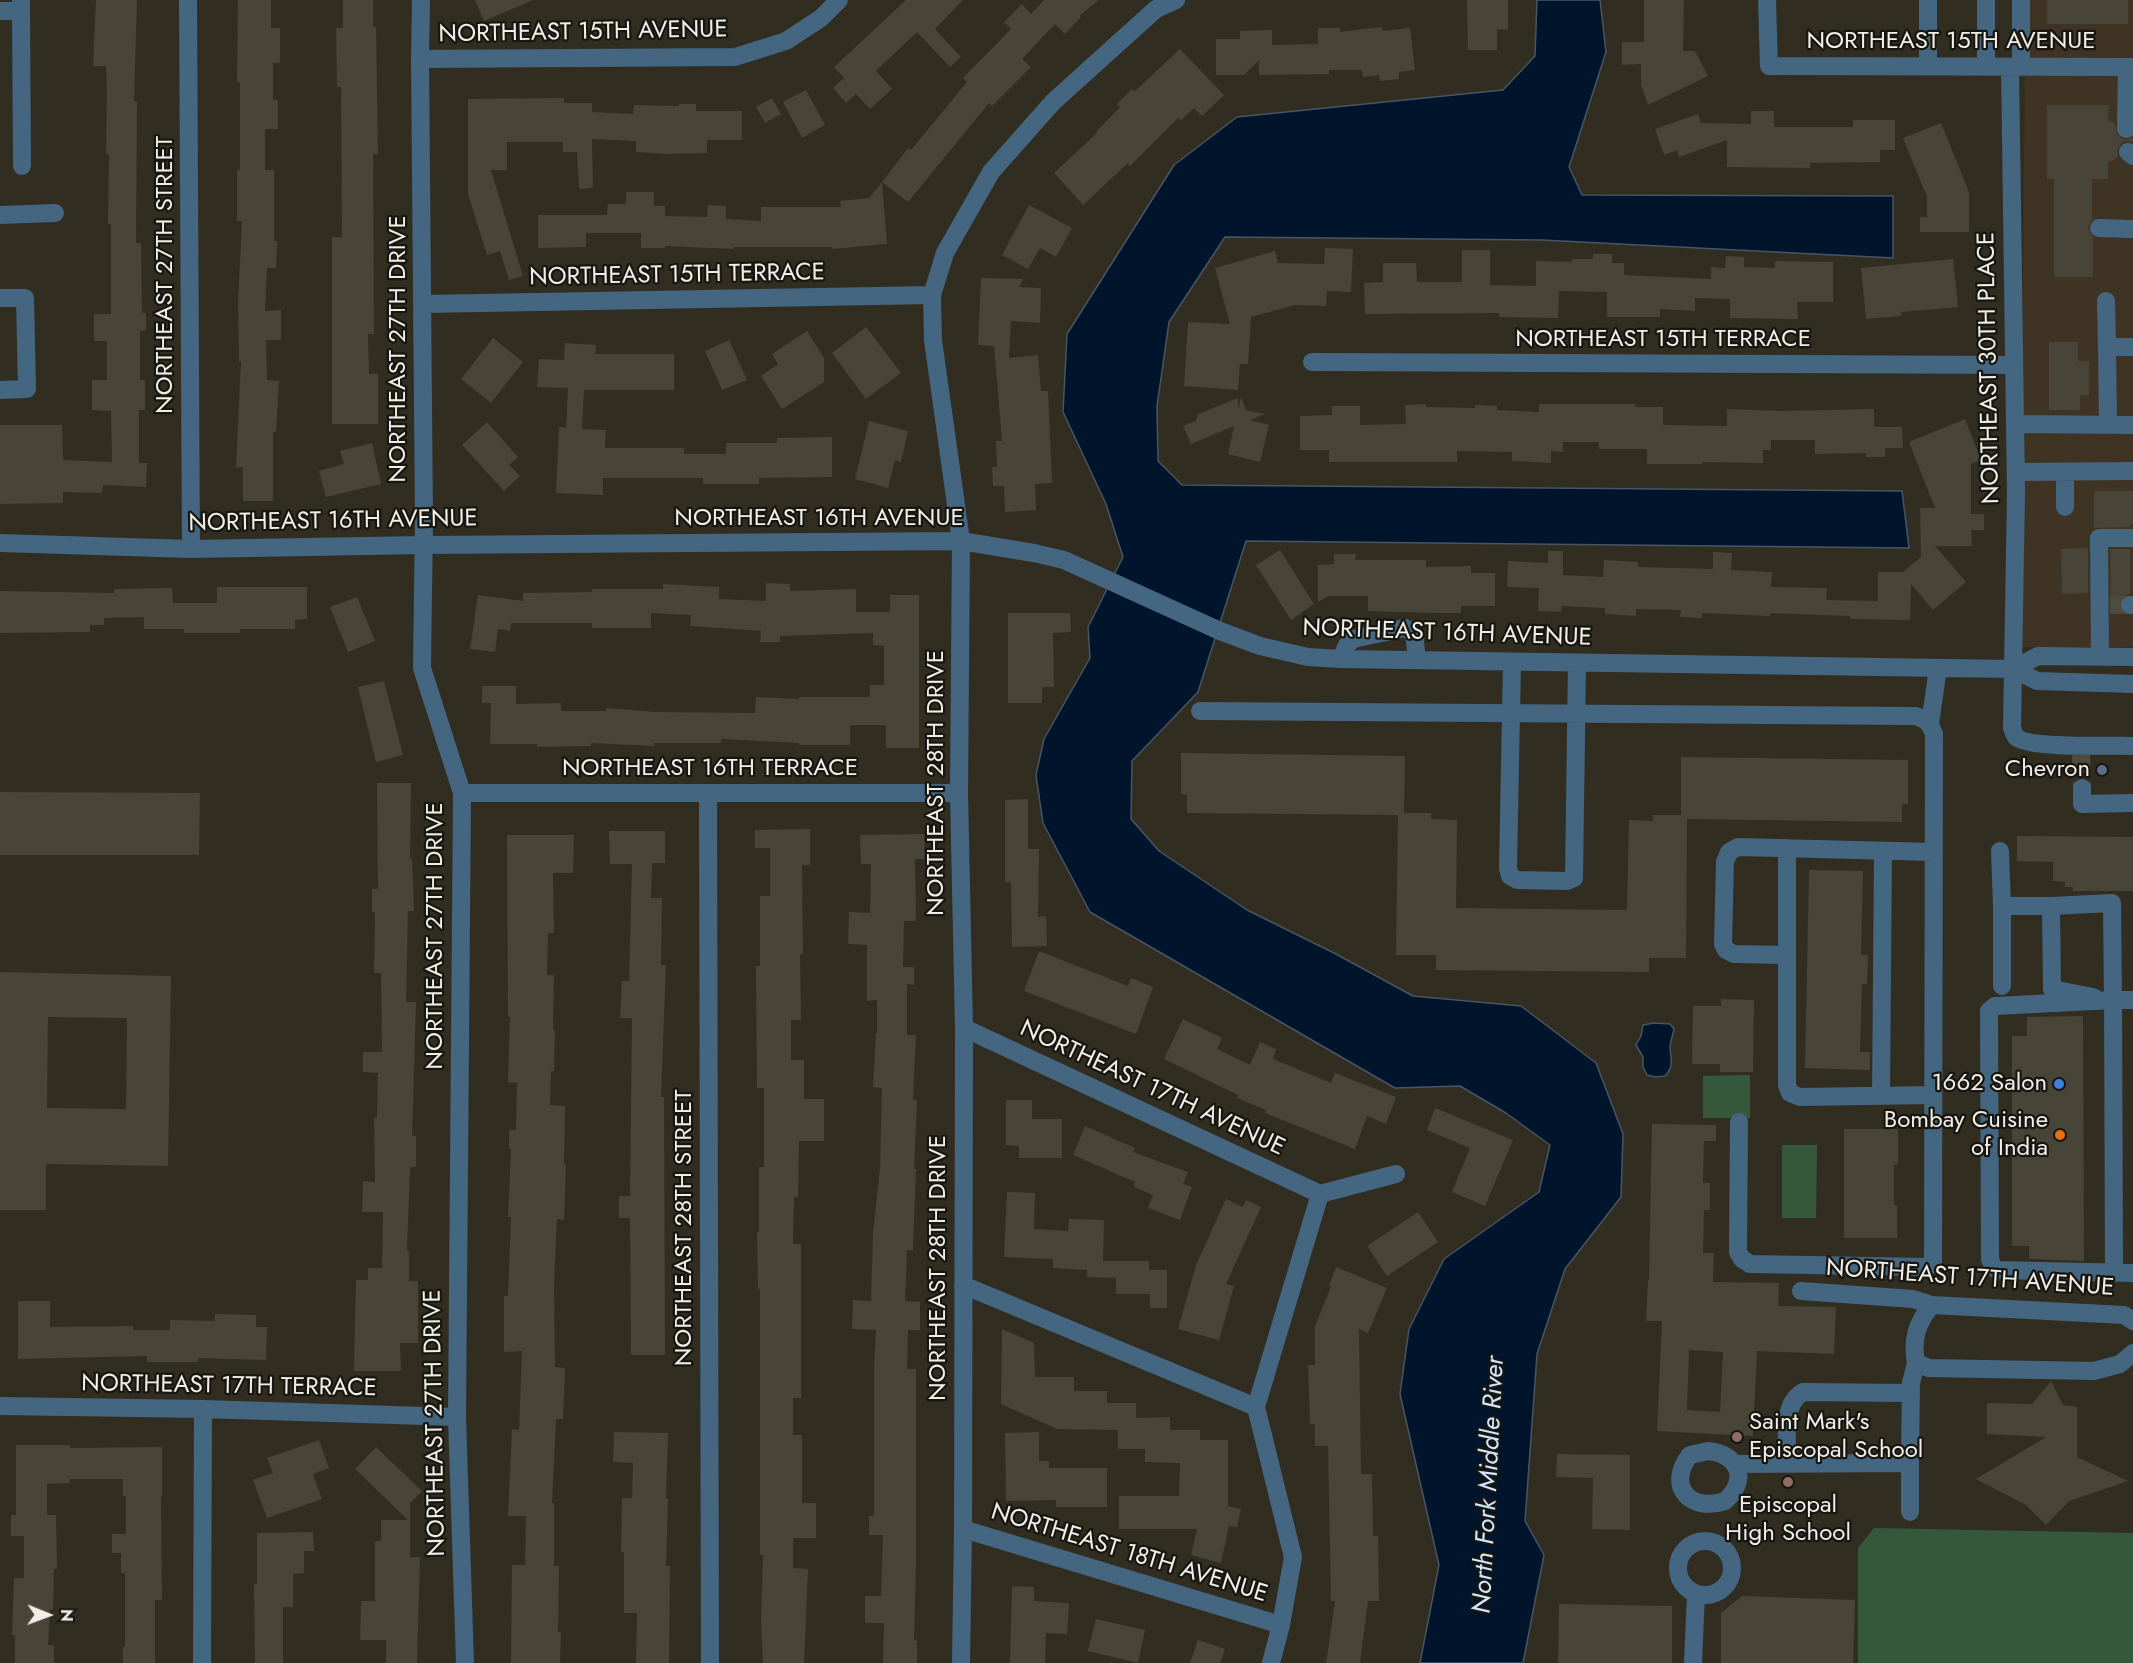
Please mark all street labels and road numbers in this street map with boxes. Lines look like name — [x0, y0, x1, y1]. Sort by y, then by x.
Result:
street label: NORTHEAST 15TH AVENUE — [438, 16, 728, 50]
street label: NORTHEAST 15TH AVENUE — [1806, 28, 2096, 56]
street label: NORTHEAST 27TH STREET — [152, 136, 180, 414]
street label: NORTHEAST 27TH DRIVE — [385, 215, 413, 483]
street label: NORTHEAST 30TH PLACE — [1973, 232, 2007, 504]
street label: NORTHEAST 15TH TERRACE — [529, 259, 825, 293]
street label: NORTHEAST 15TH TERRACE — [1515, 326, 1811, 354]
street label: NORTHEAST 16TH AVENUE — [188, 505, 478, 539]
street label: NORTHEAST 16TH AVENUE — [674, 505, 964, 533]
street label: NORTHEAST 16TH AVENUE — [1302, 615, 1592, 653]
street label: NORTHEAST 28TH DRIVE — [923, 650, 951, 916]
street label: NORTHEAST 16TH TERRACE — [562, 755, 858, 783]
street label: NORTHEAST 27TH DRIVE — [422, 802, 450, 1070]
street label: NORTHEAST 17TH AVENUE — [1015, 1015, 1289, 1163]
street label: NORTHEAST 28TH STREET — [671, 1090, 699, 1366]
street label: NORTHEAST 28TH DRIVE — [925, 1135, 953, 1401]
street label: NORTHEAST 17TH AVENUE — [1825, 1255, 2115, 1303]
street label: NORTHEAST 27TH DRIVE — [419, 1289, 453, 1557]
street label: NORTHEAST 17TH TERRACE — [81, 1370, 377, 1404]
street label: NORTHEAST 18TH AVENUE — [987, 1498, 1271, 1610]

